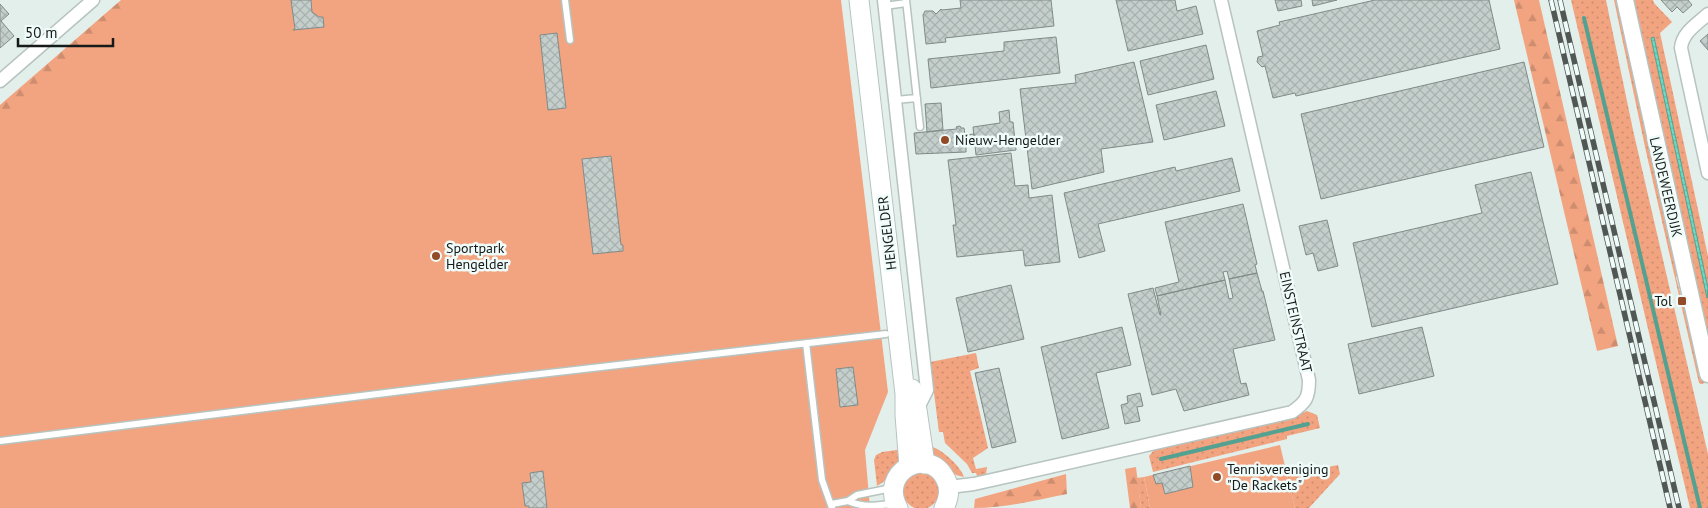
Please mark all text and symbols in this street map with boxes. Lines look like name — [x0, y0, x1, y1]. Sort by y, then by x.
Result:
scale bar — [18, 15, 112, 47]
text: 50 m — [25, 23, 58, 42]
place label: Nieuw-Hengelder — [955, 131, 1061, 149]
marker: Nieuw-Hengelder — [939, 134, 951, 146]
street label: LANDEWEERDIJK — [1646, 135, 1686, 239]
street label: HENGELDER — [874, 195, 900, 271]
place label: Sportpark Hengelder — [446, 239, 509, 273]
marker: Sportpark Hengelder — [430, 250, 442, 262]
street label: EINSTEINSTRAAT — [1276, 270, 1316, 375]
place label: Tol — [1654, 292, 1672, 310]
marker: Tol — [1676, 295, 1688, 307]
place label: Tennisvereniging "De Rackets" — [1227, 460, 1329, 494]
marker: Tennisvereniging "De Rackets" — [1211, 471, 1223, 483]

